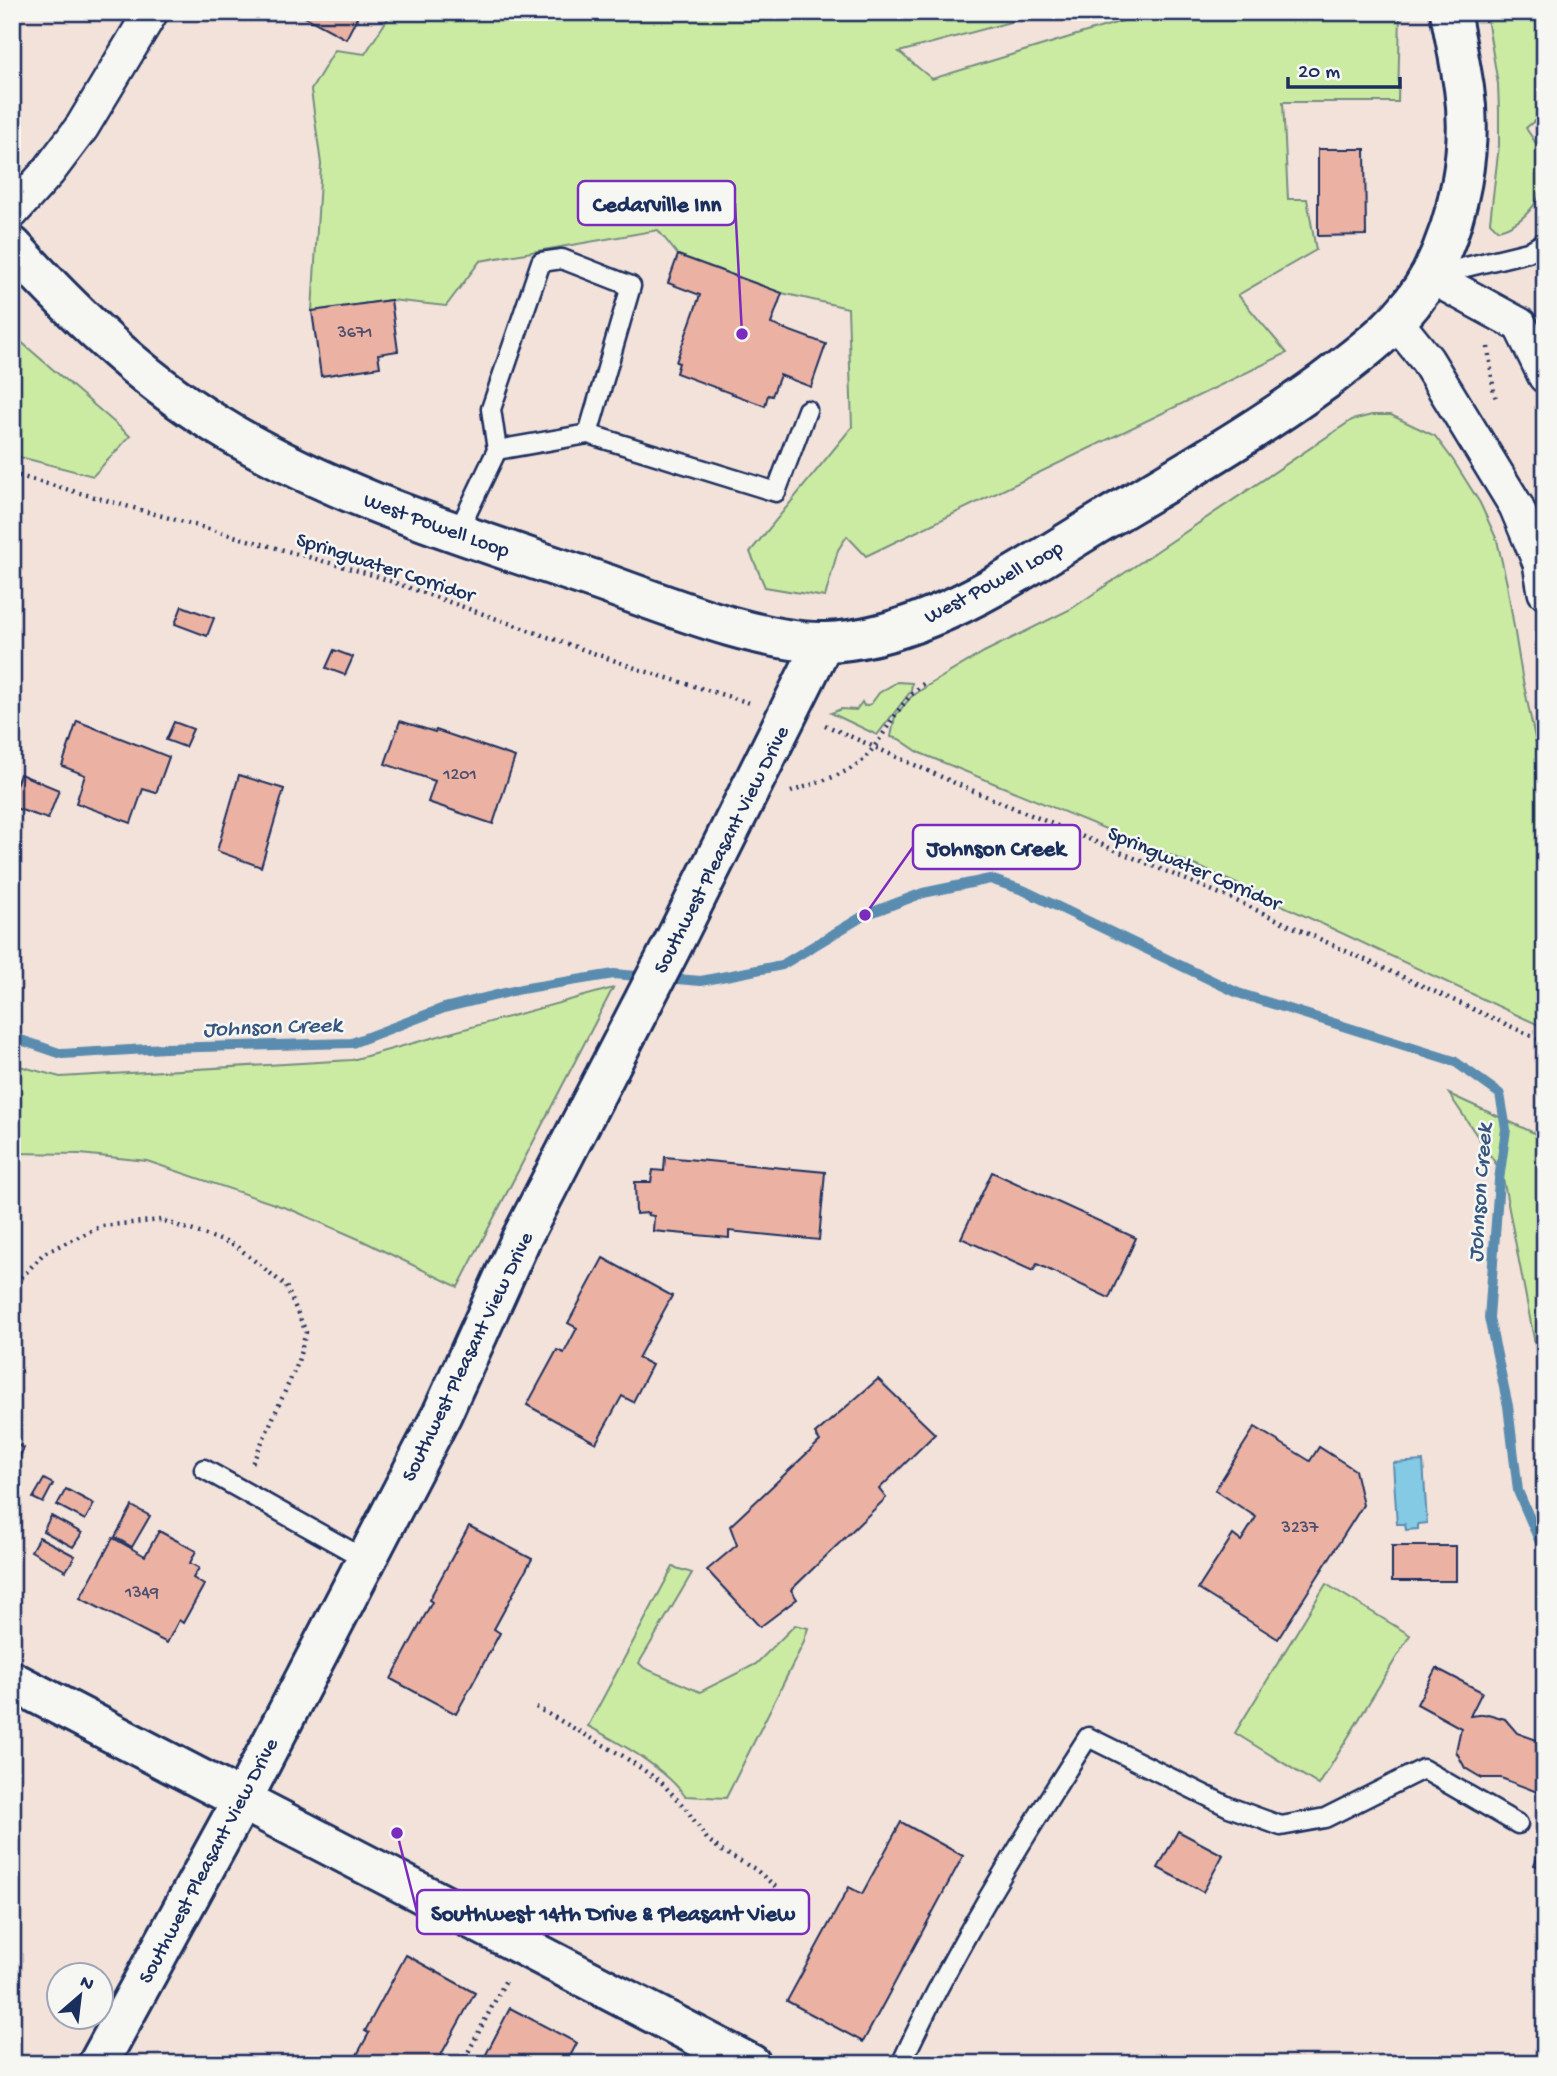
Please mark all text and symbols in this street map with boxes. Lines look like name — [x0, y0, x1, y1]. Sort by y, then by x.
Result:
scale bar — [1288, 46, 1400, 90]
text: 20 m — [1298, 61, 1340, 86]
callout: Cedarville Inn — [578, 181, 735, 225]
text: Cedarville Inn — [593, 193, 722, 220]
house number: 3671 — [336, 323, 373, 344]
street label: West Powell Loop — [359, 489, 513, 566]
street label: Springwater Corridor — [293, 529, 479, 610]
street label: West Powell Loop — [921, 537, 1069, 631]
street label: Southwest Pleasant View Drive — [650, 722, 797, 979]
house number: 1201 — [442, 765, 477, 786]
street label: Springwater Corridor — [1103, 822, 1286, 919]
callout: Johnson Creek — [913, 825, 1080, 869]
text: Johnson Creek — [926, 837, 1068, 864]
water label: Johnson Creek — [202, 1012, 345, 1044]
water label: Johnson Creek — [1463, 1120, 1500, 1263]
street label: Southwest Pleasant View Drive — [398, 1228, 541, 1486]
house number: 3237 — [1281, 1518, 1319, 1539]
house number: 1349 — [124, 1583, 159, 1604]
street label: Southwest Pleasant View Drive — [135, 1734, 286, 1989]
callout: Southwest 14th Drive & Pleasant View — [417, 1890, 809, 1934]
text: Southwest 14th Drive & Pleasant View — [431, 1902, 796, 1929]
north arrow — [46, 1960, 116, 2030]
text: N — [75, 1971, 97, 1997]

